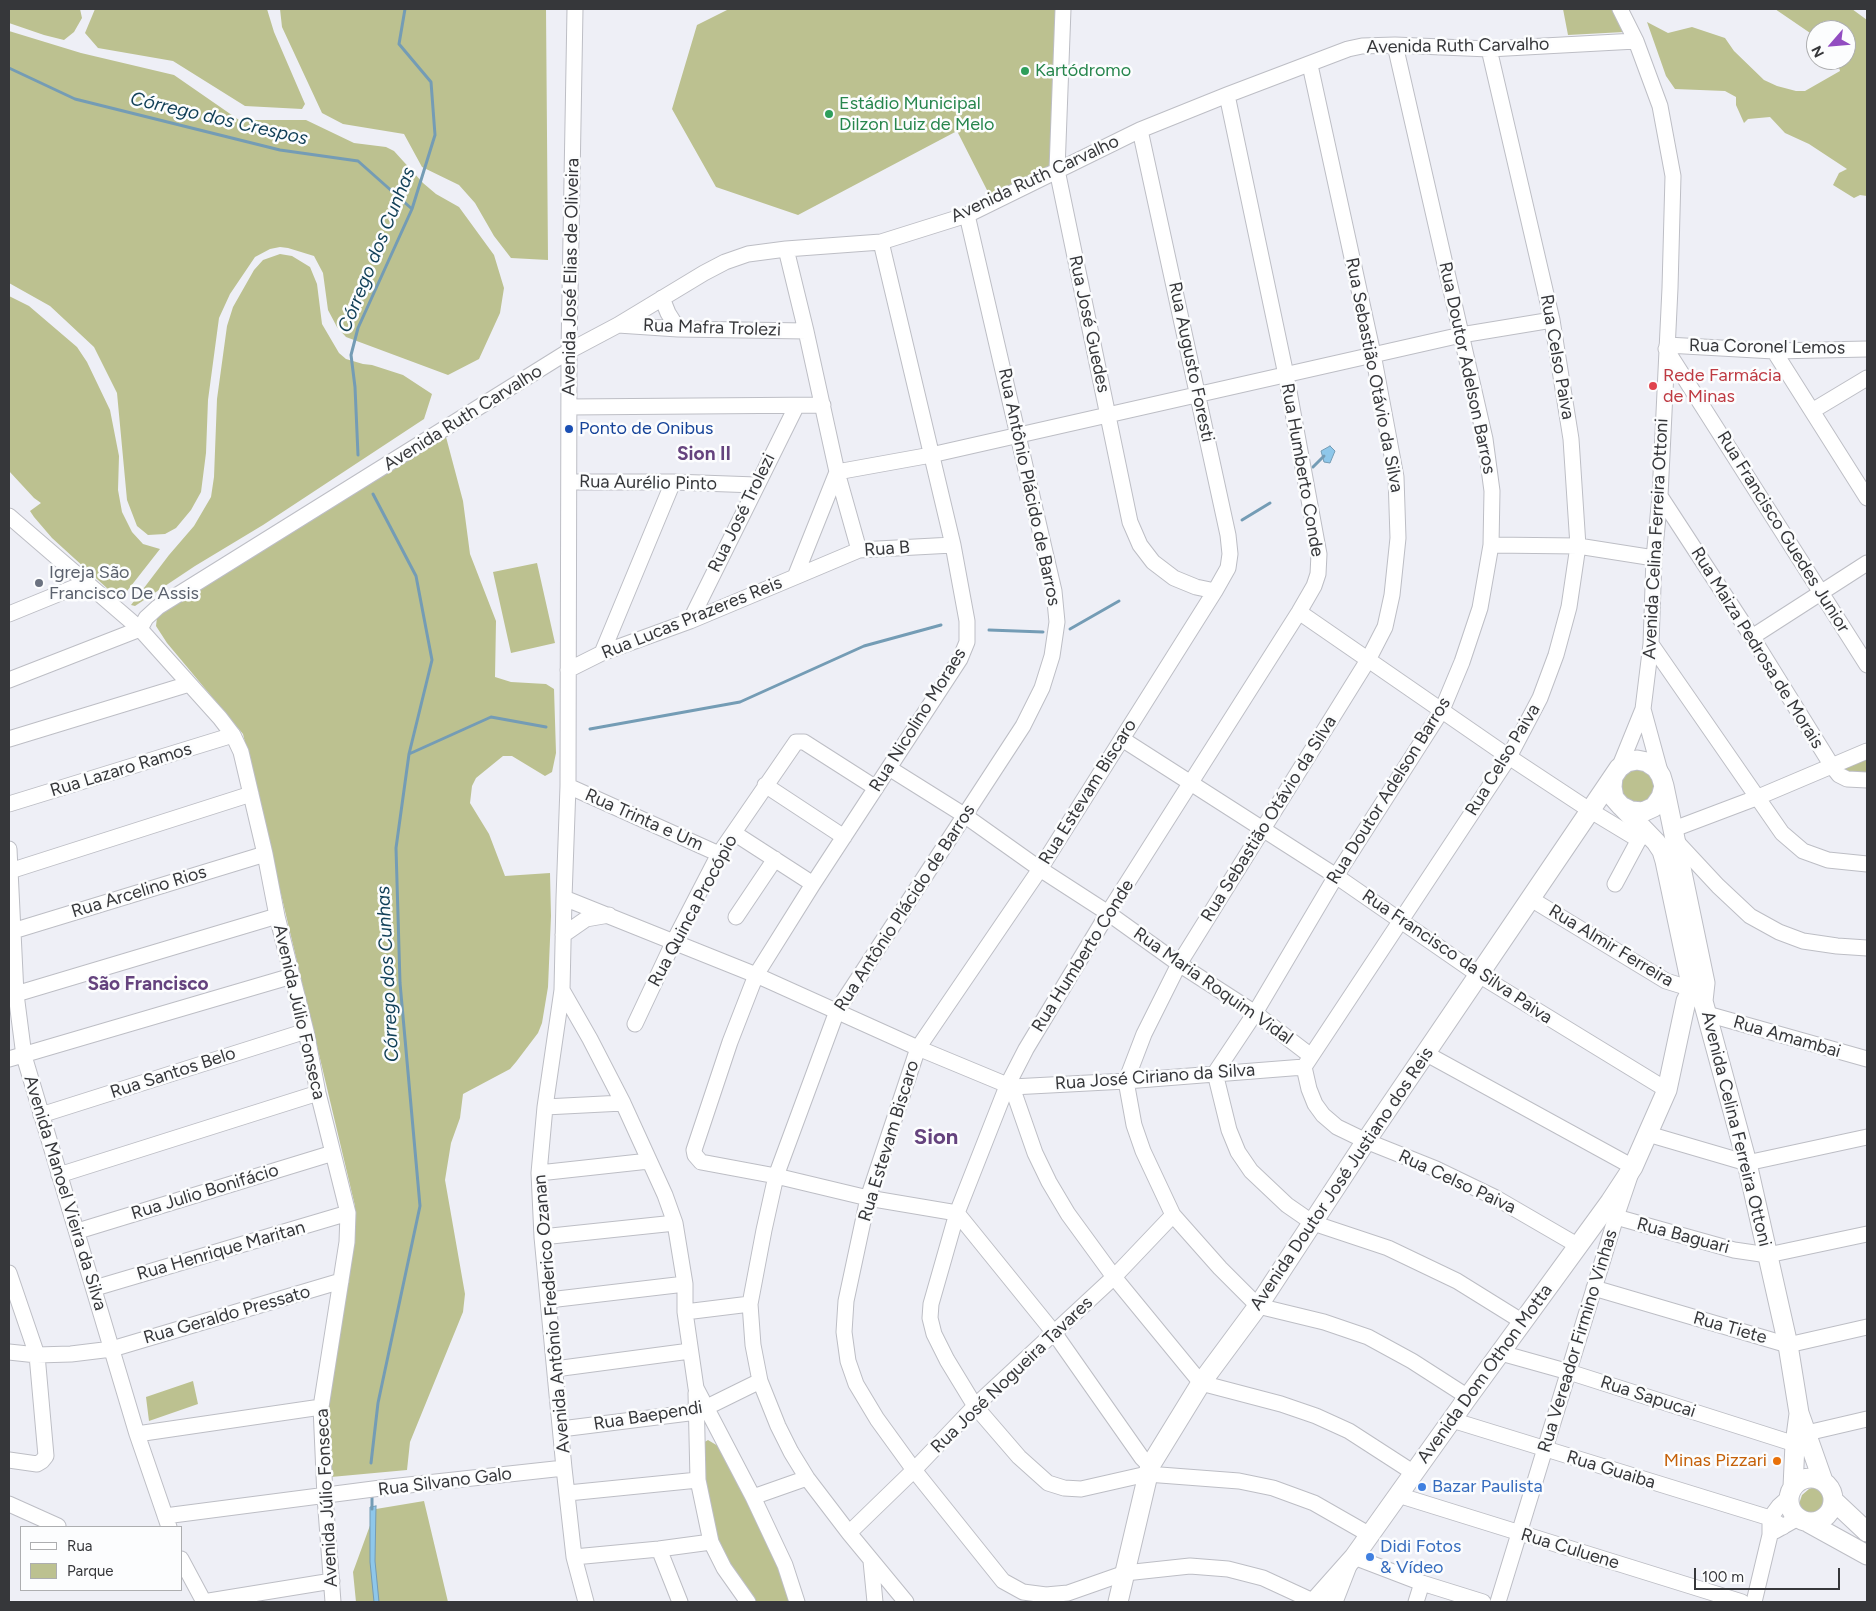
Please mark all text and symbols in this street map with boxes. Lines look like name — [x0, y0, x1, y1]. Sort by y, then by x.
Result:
north arrow — [1806, 20, 1856, 70]
street label: Avenida Ruth Carvalho — [1366, 34, 1550, 58]
text: N — [1808, 43, 1828, 60]
place label: Kartódromo — [1035, 60, 1131, 82]
marker: Kartódromo — [1019, 65, 1031, 77]
water label: Córrego dos Crespos — [128, 87, 310, 151]
place label: Estádio Municipal Dilzon Luiz de Melo — [839, 93, 994, 136]
marker: Estádio Municipal Dilzon Luiz de Melo — [823, 108, 835, 120]
street label: Avenida Ruth Carvalho — [948, 131, 1122, 227]
street label: Avenida José Elias de Oliveira — [558, 158, 584, 396]
water label: Córrego dos Cunhas — [333, 164, 421, 336]
street label: Rua José Guedes — [1064, 253, 1114, 395]
street label: Rua Sebastião Otávio da Silva — [1341, 256, 1407, 494]
street label: Rua Doutor Adelson Barros — [1434, 260, 1500, 476]
street label: Rua Augusto Foresti — [1163, 280, 1219, 444]
street label: Rua Celso Paiva — [1535, 293, 1579, 421]
street label: Rua Mafra Trolezi — [643, 315, 781, 341]
street label: Rua Coronel Lemos — [1689, 335, 1845, 359]
street label: Avenida Ruth Carvalho — [380, 360, 546, 476]
place label: Rede Farmácia de Minas — [1663, 365, 1781, 408]
street label: Rua Antônio Plácido de Barros — [993, 366, 1065, 608]
marker: Rede Farmácia de Minas — [1647, 380, 1659, 392]
street label: Rua Humberto Conde — [1276, 382, 1328, 558]
place label: Ponto de Onibus — [579, 418, 713, 440]
street label: Avenida Celina Ferreira Ottoni — [1639, 418, 1673, 660]
marker: Ponto de Onibus — [563, 423, 575, 435]
street label: Rua Francisco Guedes Junior — [1712, 427, 1854, 637]
district label: Sion II — [677, 443, 731, 465]
street label: Rua José Trolezi — [704, 450, 780, 576]
street label: Rua Aurélio Pinto — [579, 471, 717, 495]
street label: Rua B — [863, 537, 911, 561]
street label: Rua Maiza Pedrosa de Morais — [1686, 543, 1828, 753]
place label: Igreja São Francisco De Assis — [49, 562, 199, 604]
street label: Rua Lucas Prazeres Reis — [599, 572, 785, 664]
marker: Igreja São Francisco De Assis — [33, 577, 45, 589]
street label: Rua Nicolino Moraes — [865, 644, 971, 796]
street label: Rua Doutor Adelson Barros — [1322, 694, 1456, 888]
street label: Rua Celso Paiva — [1461, 700, 1545, 820]
street label: Rua Sebastião Otávio da Silva — [1197, 712, 1341, 926]
street label: Rua Estevam Biscaro — [1034, 715, 1142, 869]
street label: Rua Lazaro Ramos — [48, 738, 194, 802]
street label: Rua Trinta e Um — [582, 784, 706, 856]
street label: Rua Antônio Plácido de Barros — [830, 800, 980, 1016]
street label: Rua Quinca Procópio — [644, 831, 742, 991]
street label: Rua Arcelino Rios — [69, 861, 209, 923]
street label: Rua Humberto Conde — [1027, 876, 1139, 1036]
water label: Córrego dos Cunhas — [372, 885, 404, 1063]
street label: Rua Francisco da Silva Paiva — [1358, 885, 1556, 1029]
street label: Rua Almir Ferreira — [1545, 900, 1677, 992]
street label: Avenida Júlio Fonseca — [268, 922, 330, 1102]
street label: Rua Maria Roquim Vidal — [1129, 923, 1297, 1049]
district label: São Francisco — [87, 973, 209, 995]
street label: Avenida Celina Ferreira Ottoni — [1696, 1009, 1776, 1249]
street label: Rua Amambai — [1731, 1011, 1843, 1063]
street label: Rua Santos Belo — [108, 1043, 238, 1103]
street label: Avenida Doutor José Justiano dos Reis — [1246, 1043, 1438, 1315]
street label: Rua Estevam Biscaro — [854, 1058, 924, 1224]
street label: Rua José Ciriano da Silva — [1054, 1059, 1256, 1095]
street label: Avenida Manoel Vieira da Silva — [19, 1073, 111, 1313]
district label: Sion — [914, 1125, 958, 1151]
street label: Rua Celso Paiva — [1395, 1145, 1519, 1219]
street label: Rua Julio Bonifácio — [129, 1159, 281, 1225]
street label: Avenida Antônio Frederico Ozanan — [529, 1174, 575, 1454]
street label: Rua Baguari — [1634, 1213, 1732, 1259]
street label: Rua Henrique Maritan — [134, 1217, 308, 1285]
street label: Rua Vereador Firmino Vinhas — [1534, 1227, 1622, 1455]
street label: Avenida Dom Othon Motta — [1413, 1280, 1557, 1468]
street label: Rua Geraldo Pressato — [141, 1281, 313, 1349]
street label: Rua José Nogueira Tavares — [927, 1292, 1097, 1458]
street label: Rua Tiete — [1691, 1307, 1769, 1349]
street label: Rua Sapucai — [1598, 1371, 1698, 1423]
street label: Rua Baependi — [592, 1397, 704, 1435]
street label: Avenida Júlio Fonseca — [312, 1408, 342, 1588]
street label: Rua Guaiba — [1564, 1446, 1658, 1494]
place label: Minas Pizzari — [1664, 1450, 1767, 1472]
marker: Minas Pizzari — [1771, 1455, 1783, 1467]
street label: Rua Silvano Galo — [377, 1463, 513, 1501]
place label: Bazar Paulista — [1432, 1476, 1543, 1498]
marker: Bazar Paulista — [1416, 1481, 1428, 1493]
street label: Rua Culuene — [1518, 1524, 1622, 1574]
legend — [20, 1526, 182, 1591]
place label: Didi Fotos & Vídeo — [1380, 1536, 1461, 1578]
text: Rua — [67, 1537, 92, 1555]
marker: Didi Fotos & Vídeo — [1364, 1551, 1376, 1563]
scale bar — [1696, 1558, 1842, 1590]
text: Parque — [67, 1562, 114, 1580]
text: 100 m — [1702, 1568, 1744, 1586]

